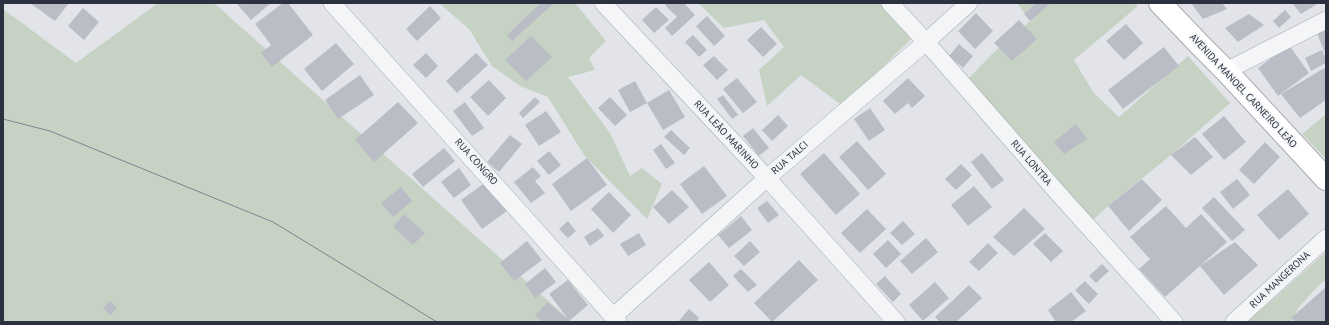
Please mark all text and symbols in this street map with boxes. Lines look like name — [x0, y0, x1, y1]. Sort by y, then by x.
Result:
street label: AVENIDA MANOEL CARNEIRO LEÃO — [1187, 31, 1299, 151]
street label: RUA LEÃO MARINHO — [691, 98, 761, 172]
street label: RUA CONGRO — [452, 136, 500, 188]
street label: RUA LONTRA — [1008, 138, 1054, 188]
street label: RUA TALCI — [769, 139, 811, 177]
street label: RUA MANGERONA — [1247, 249, 1313, 311]

